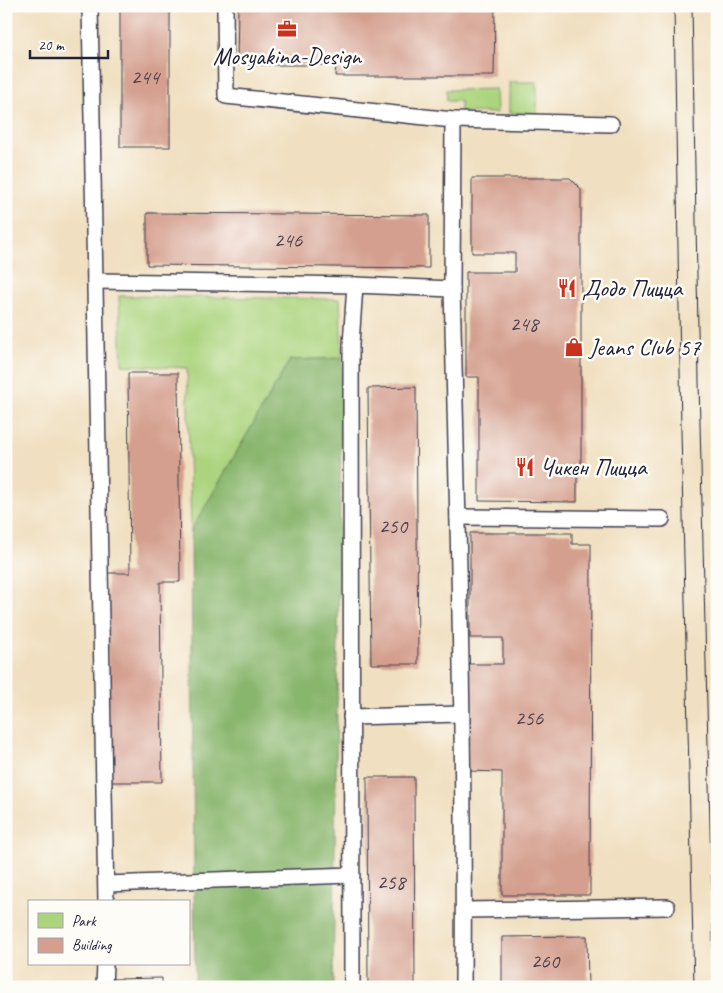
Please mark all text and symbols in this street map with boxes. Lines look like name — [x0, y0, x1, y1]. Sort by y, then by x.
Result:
office icon: Mosyakina-Design — [276, 18, 298, 40]
scale bar — [30, 28, 108, 60]
text: 20 m — [38, 36, 65, 55]
place label: Mosyakina-Design — [213, 41, 362, 71]
house number: 244 — [131, 64, 162, 90]
house number: 246 — [274, 227, 303, 253]
place label: Додо Пицца — [582, 273, 684, 303]
restaurant icon: Додо Пицца — [556, 277, 578, 299]
house number: 248 — [510, 311, 541, 337]
place label: Jeans Club 57 — [588, 332, 702, 362]
shop icon: Jeans Club 57 — [563, 336, 585, 358]
place label: Чикен Пицца — [540, 452, 648, 482]
restaurant icon: Чикен Пицца — [514, 456, 536, 478]
house number: 250 — [379, 513, 409, 539]
house number: 256 — [515, 705, 544, 731]
house number: 258 — [377, 869, 408, 895]
legend — [28, 900, 190, 966]
text: Park — [72, 912, 97, 931]
text: Building — [72, 936, 112, 955]
house number: 260 — [531, 948, 561, 974]

